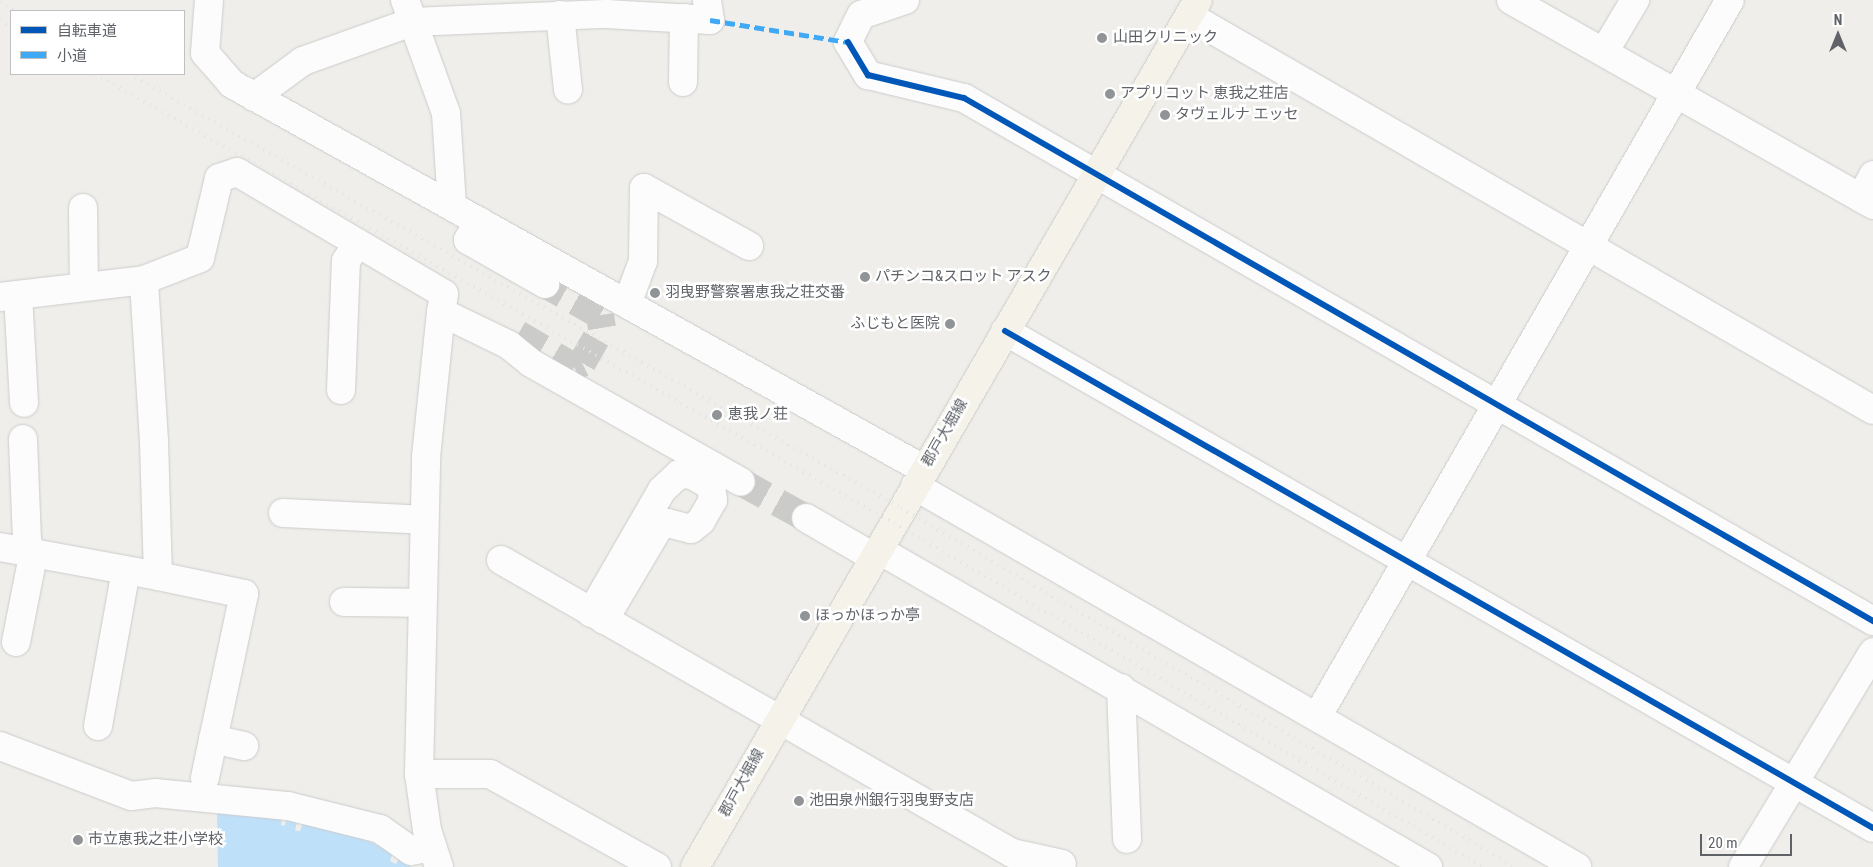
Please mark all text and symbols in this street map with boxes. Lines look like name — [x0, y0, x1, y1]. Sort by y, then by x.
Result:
legend — [10, 10, 185, 75]
north arrow — [1813, 10, 1863, 60]
text: N — [1834, 12, 1842, 28]
text: 自転車道 — [57, 22, 117, 40]
place label: 山田クリニック — [1113, 29, 1218, 47]
marker: 山田クリニック — [1095, 31, 1109, 45]
text: 小道 — [57, 47, 87, 65]
place label: アプリコット 恵我之荘店 — [1120, 85, 1288, 103]
marker: アプリコット 恵我之荘店 — [1104, 88, 1116, 100]
place label: タヴェルナ エッセ — [1175, 106, 1298, 124]
marker: タヴェルナ エッセ — [1159, 109, 1171, 121]
place label: パチンコ&スロット アスク — [875, 268, 1052, 286]
marker: パチンコ&スロット アスク — [859, 271, 871, 283]
place label: 羽曳野警察署恵我之荘交番 — [665, 284, 845, 302]
marker: 羽曳野警察署恵我之荘交番 — [649, 287, 661, 299]
place label: ふじもと医院 — [850, 315, 940, 333]
marker: ふじもと医院 — [944, 318, 956, 330]
street label: 郡戸大堀線 — [918, 396, 972, 470]
place label: 恵我ノ荘 — [728, 406, 788, 424]
marker: 恵我ノ荘 — [710, 408, 724, 422]
place label: ほっかほっか亭 — [815, 607, 920, 625]
marker: ほっかほっか亭 — [799, 610, 811, 622]
street label: 郡戸大堀線 — [716, 746, 768, 820]
place label: 池田泉州銀行羽曳野支店 — [809, 792, 974, 810]
marker: 池田泉州銀行羽曳野支店 — [793, 795, 805, 807]
scale bar — [1703, 824, 1796, 856]
place label: 市立恵我之荘小学校 — [88, 831, 223, 849]
marker: 市立恵我之荘小学校 — [72, 834, 84, 846]
text: 20 m — [1708, 834, 1738, 852]

